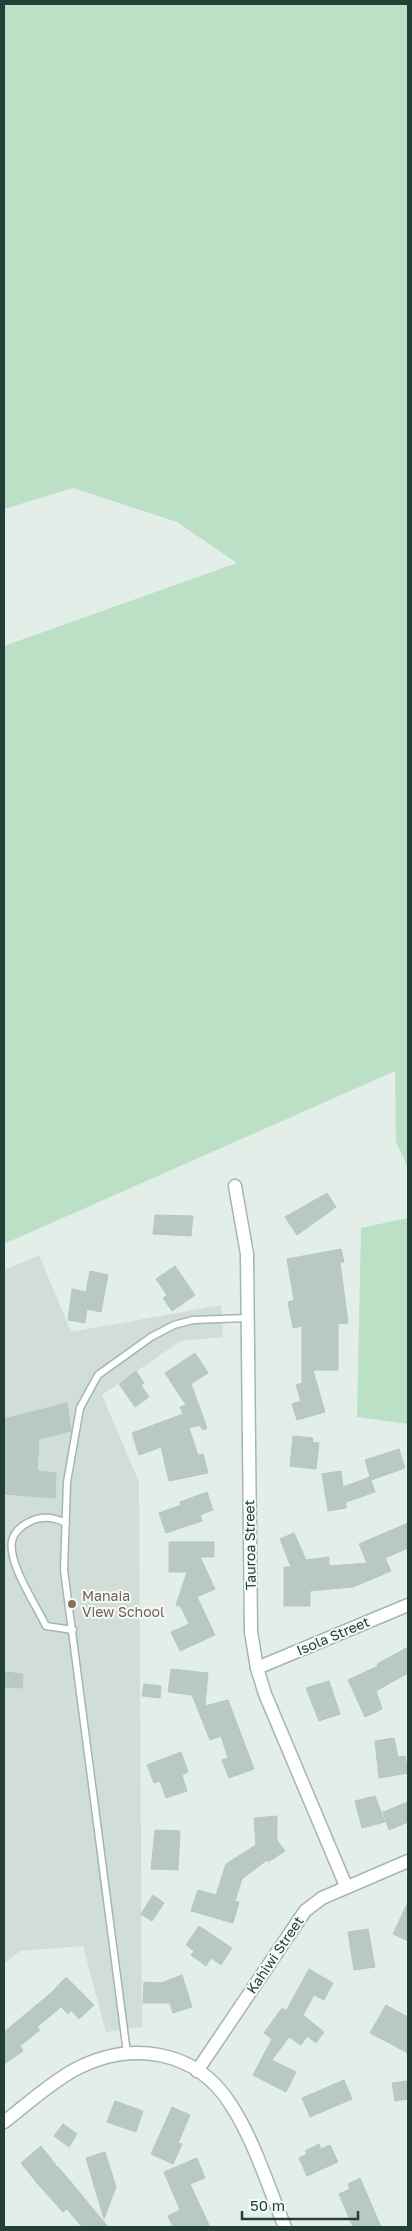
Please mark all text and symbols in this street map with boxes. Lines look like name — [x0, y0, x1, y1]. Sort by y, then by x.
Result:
street label: Tauroa Street — [240, 1500, 259, 1590]
place label: Manaia View School — [82, 1587, 164, 1620]
marker: Manaia View School — [66, 1598, 78, 1610]
street label: Isola Street — [294, 1613, 372, 1659]
street label: Kahiwi Street — [242, 1913, 307, 1997]
scale bar — [242, 2188, 358, 2220]
text: 50 m — [250, 2196, 285, 2214]

